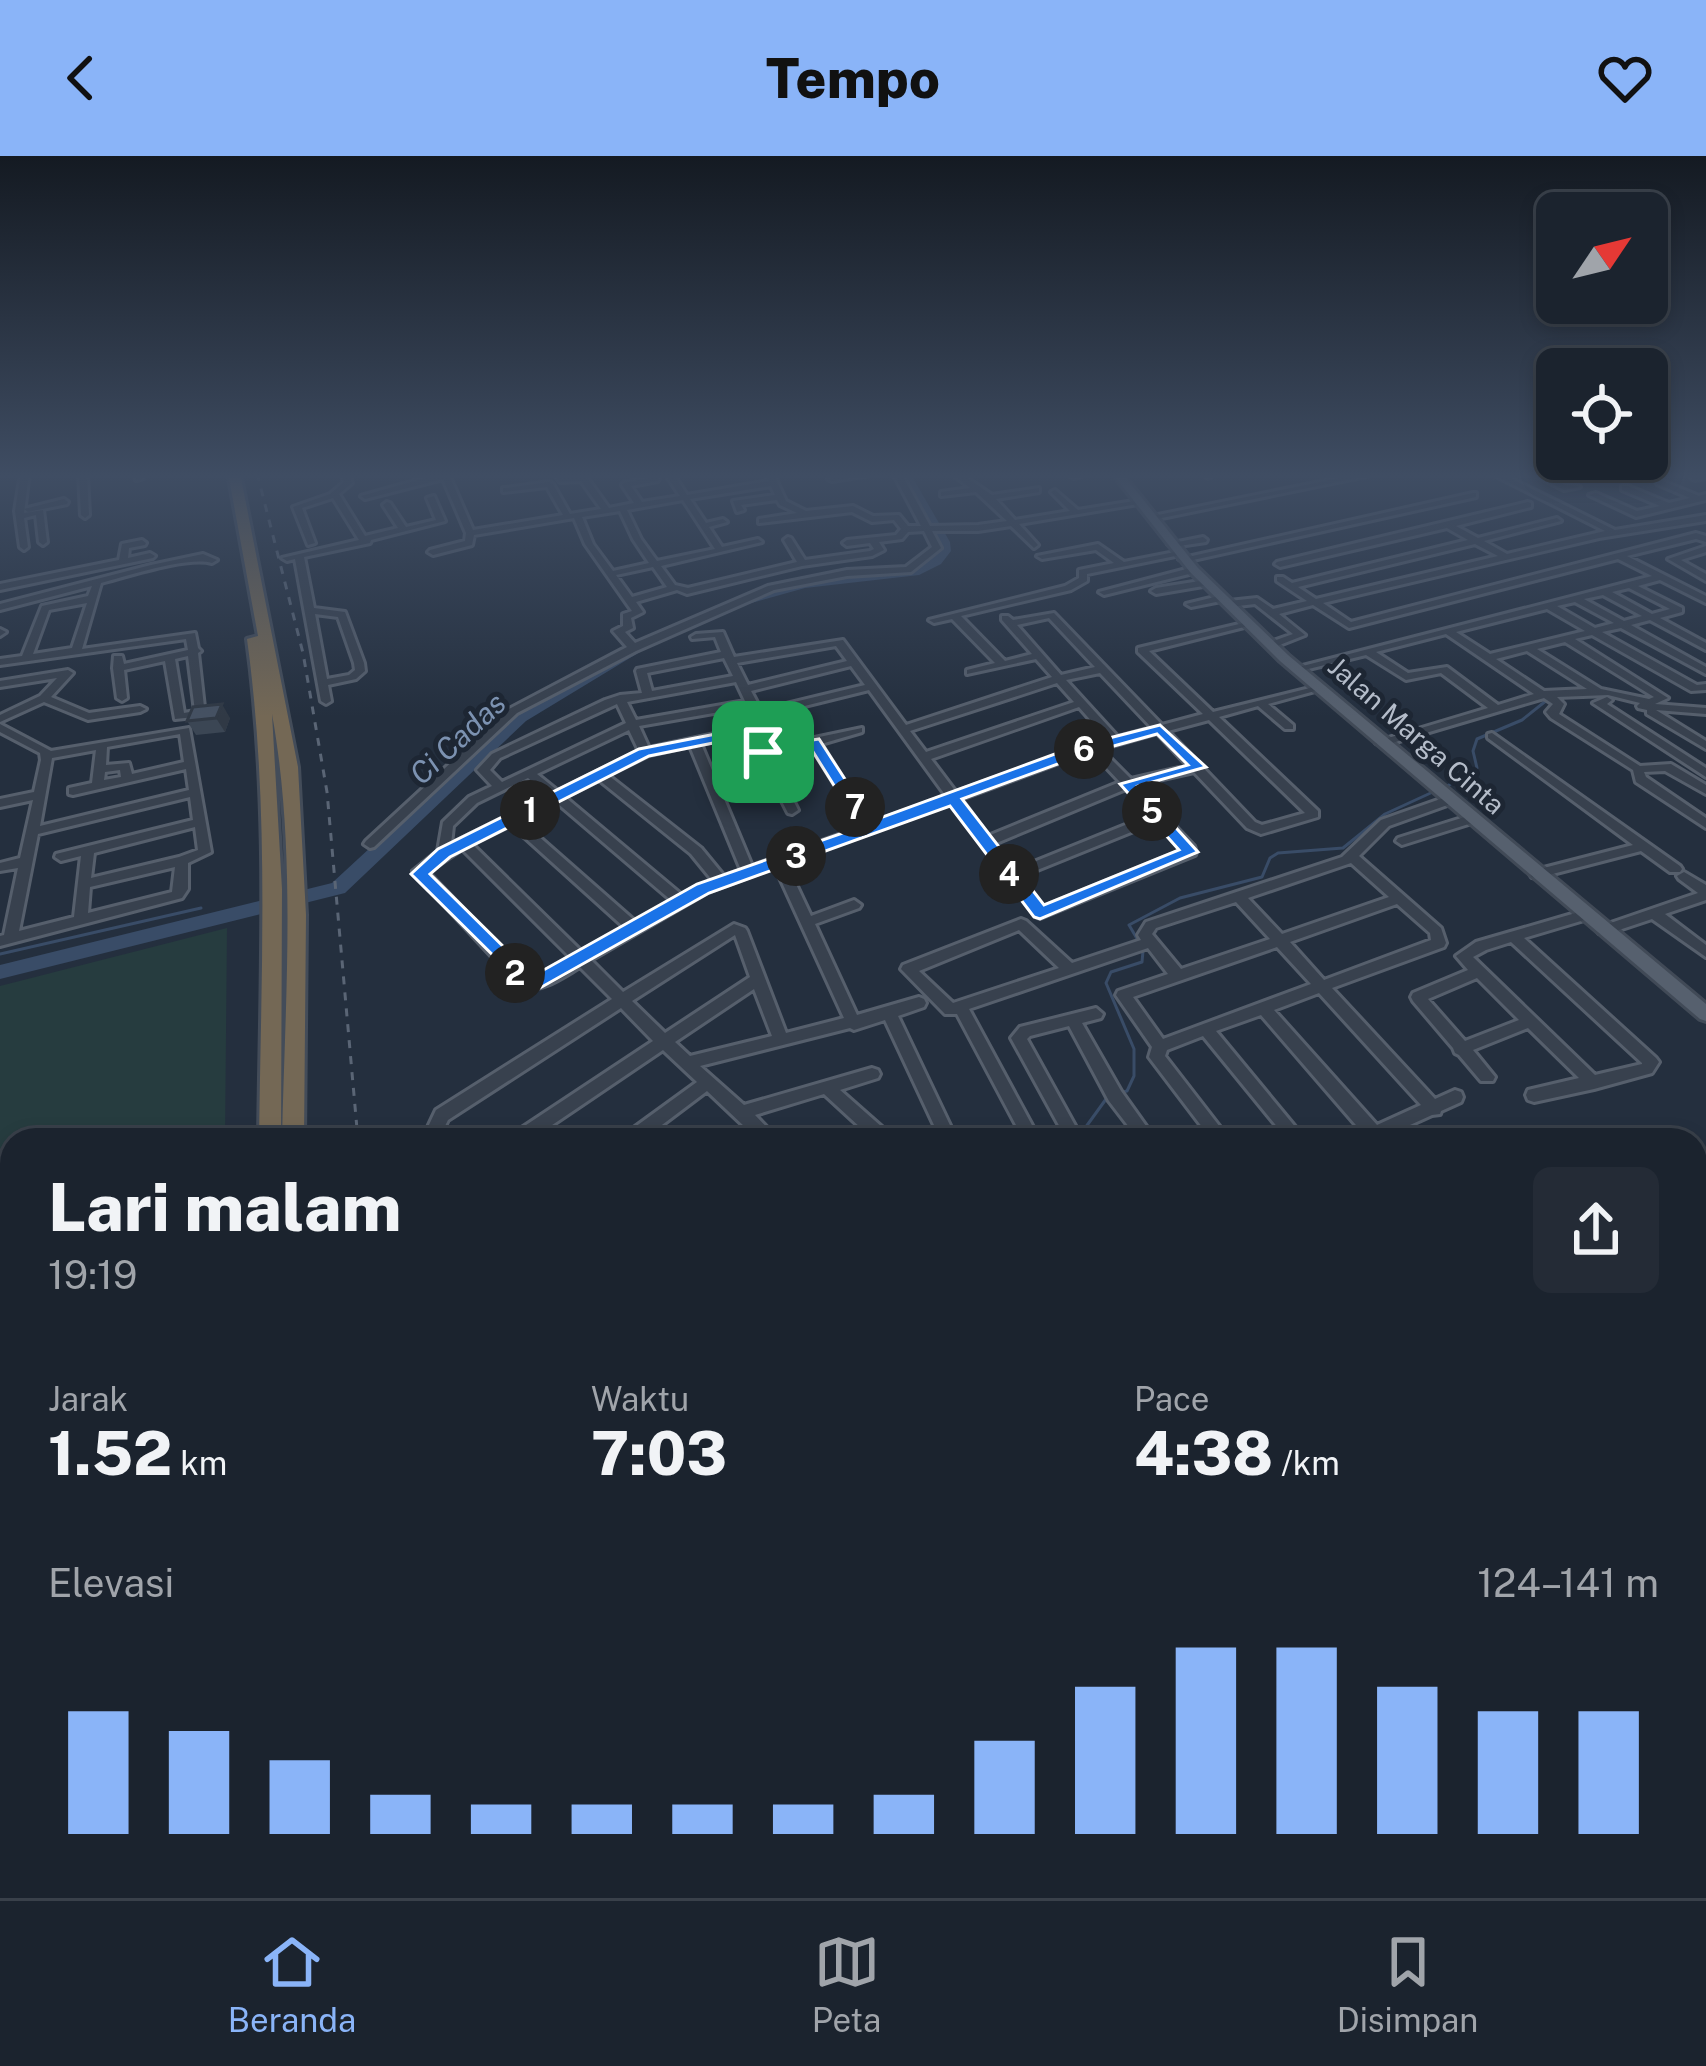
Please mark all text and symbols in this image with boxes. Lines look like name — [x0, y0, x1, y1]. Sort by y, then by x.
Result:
icon: back — [48, 45, 114, 111]
icon: heart — [1592, 45, 1658, 111]
text: Tempo — [766, 47, 940, 110]
north arrow — [1536, 192, 1668, 324]
map controls — [1536, 192, 1668, 480]
button: locate — [1536, 348, 1668, 480]
street label: Jalan Marga Cinta — [1322, 650, 1511, 821]
water label: Ci Cadas — [402, 685, 513, 792]
pin — [712, 701, 814, 803]
icon: arrive — [730, 719, 796, 785]
pin: 6 — [1054, 719, 1114, 779]
text: 6 — [1073, 730, 1095, 768]
pin: 7 — [825, 777, 885, 837]
pin: 1 — [500, 780, 560, 840]
pin: 5 — [1122, 781, 1182, 841]
text: 7 — [845, 788, 865, 826]
text: 1 — [523, 791, 537, 829]
text: 5 — [1141, 792, 1163, 830]
pin: 3 — [766, 826, 826, 886]
text: 3 — [785, 837, 807, 875]
pin: 4 — [979, 844, 1039, 904]
text: 4 — [998, 855, 1020, 893]
pin: 2 — [485, 943, 545, 1003]
text: 2 — [505, 954, 525, 992]
button: share — [1533, 1167, 1659, 1293]
text: Lari malam — [48, 1168, 402, 1246]
text: 19:19 — [48, 1252, 137, 1298]
text: Jarak — [48, 1380, 128, 1418]
text: Waktu — [591, 1380, 689, 1418]
text: Pace — [1134, 1380, 1209, 1418]
text: 1.52 — [48, 1418, 172, 1489]
text: 7:03 — [591, 1418, 727, 1489]
text: 4:38 — [1134, 1418, 1273, 1489]
text: km — [172, 1444, 227, 1482]
text: /km — [1273, 1444, 1340, 1482]
text: Elevasi — [48, 1560, 174, 1606]
text: 124–141 m — [1477, 1560, 1659, 1606]
tab: Beranda — [228, 1929, 356, 2039]
tab: Peta — [812, 1929, 881, 2039]
tab: Disimpan — [1337, 1929, 1478, 2039]

